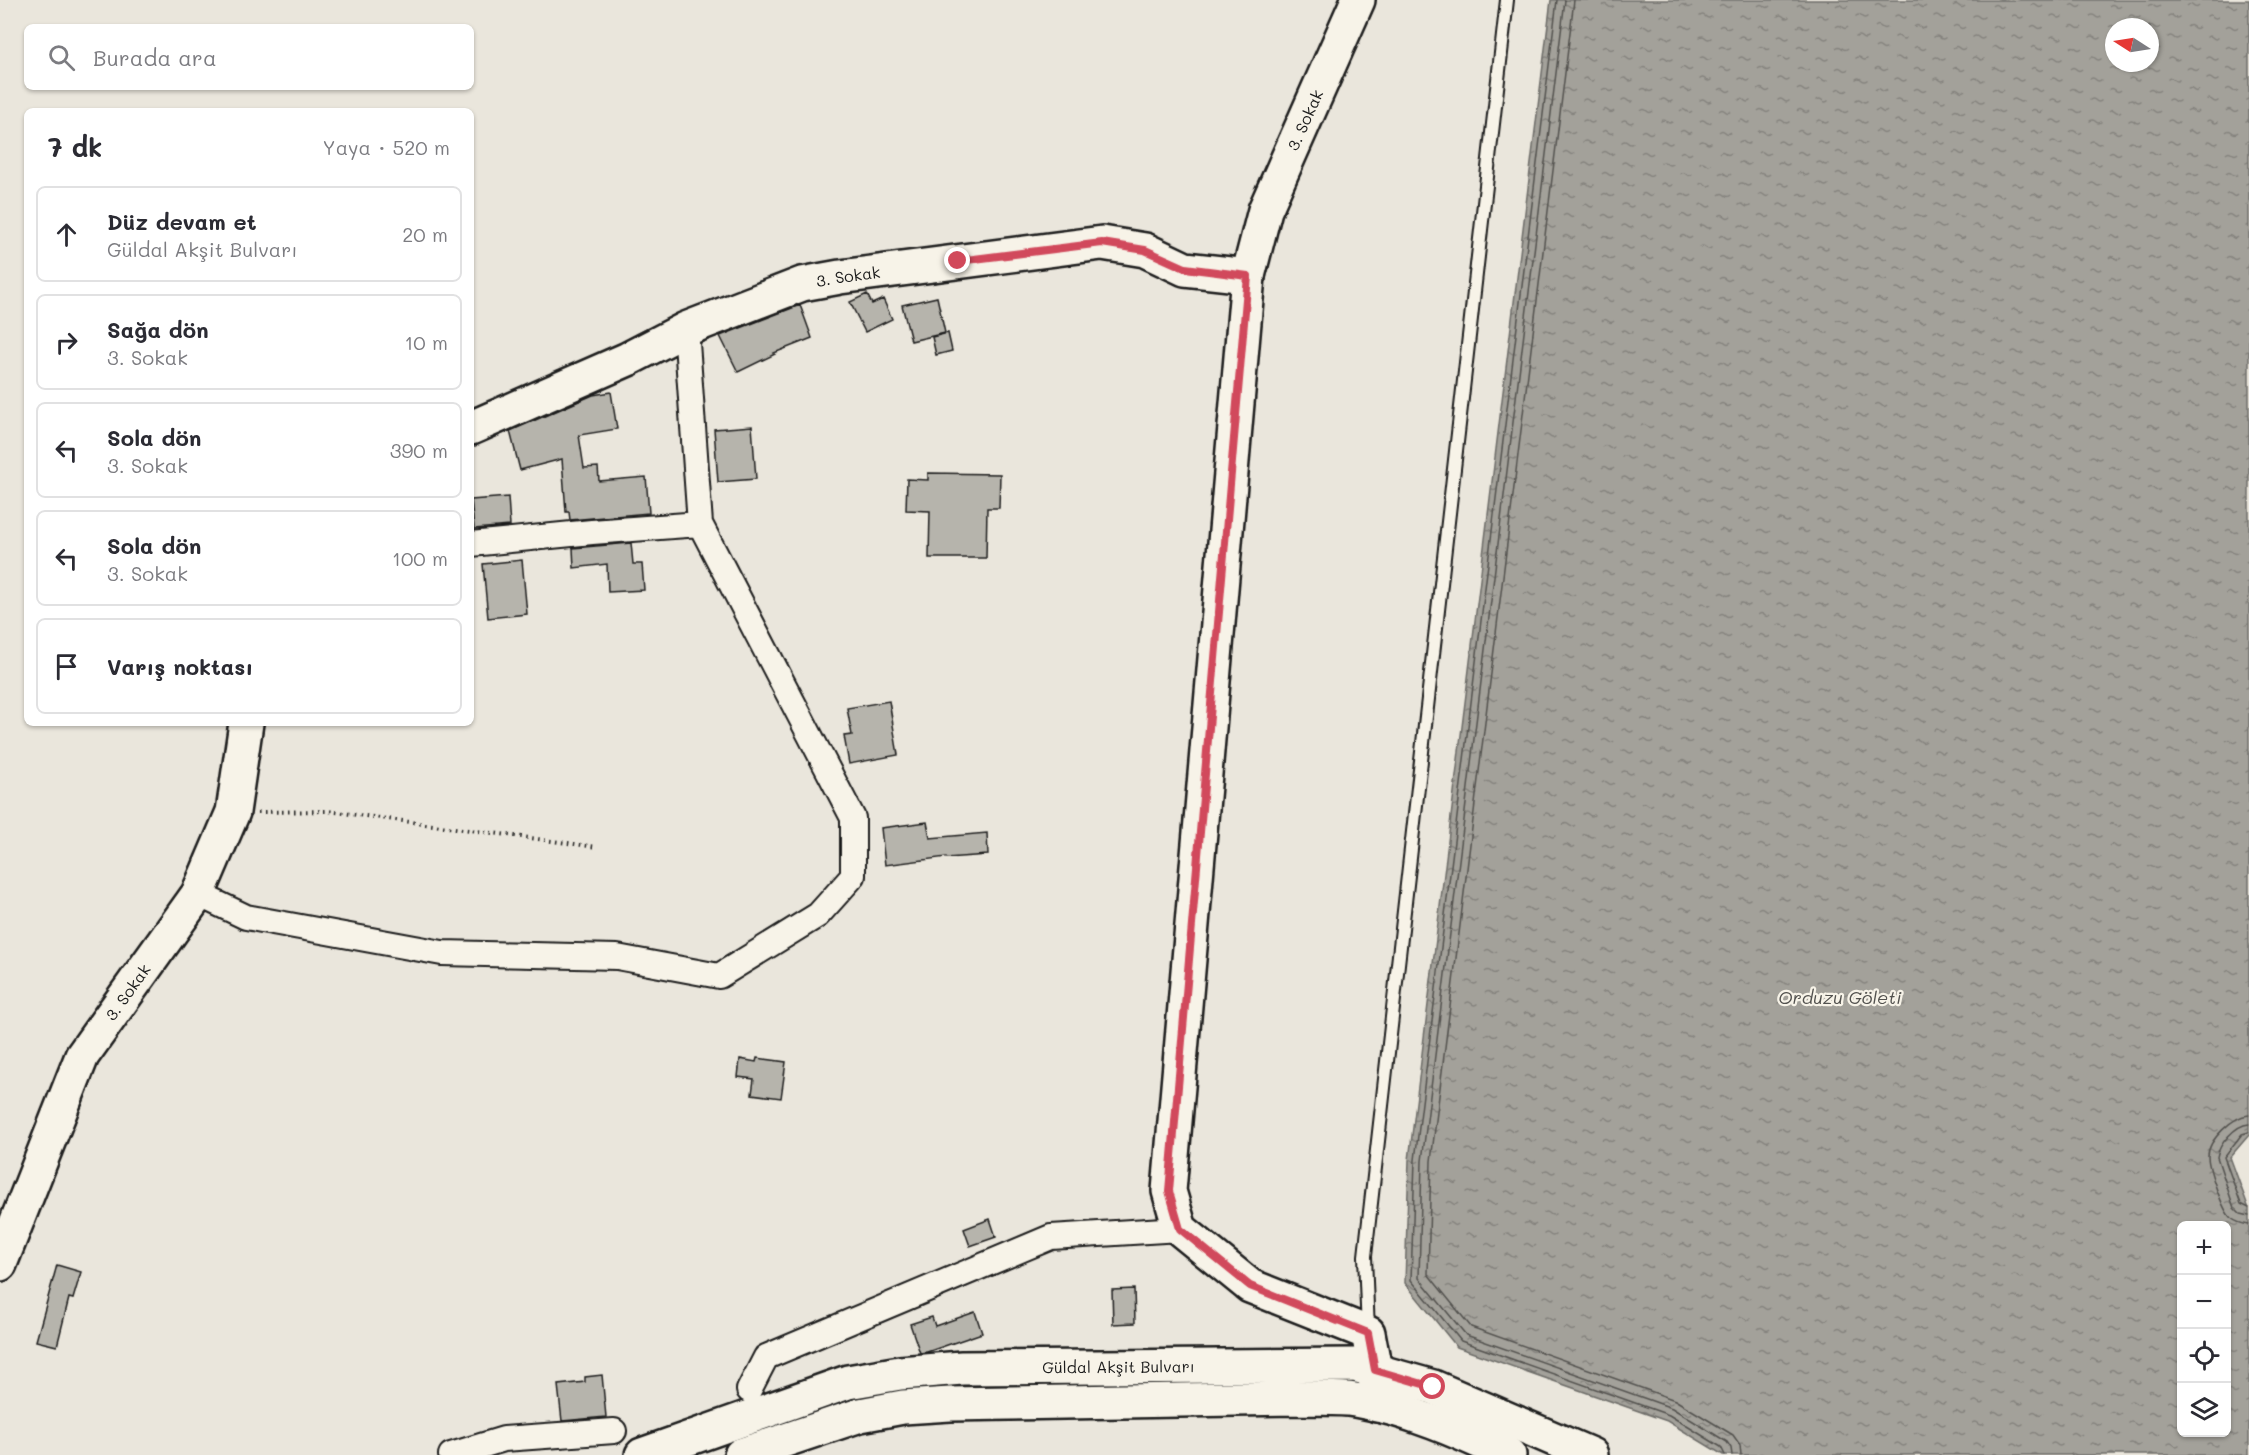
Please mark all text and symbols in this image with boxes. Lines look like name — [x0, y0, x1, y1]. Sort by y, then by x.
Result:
north arrow — [2105, 18, 2159, 72]
search box — [24, 24, 474, 90]
icon: search — [45, 41, 78, 74]
text: Burada ara — [93, 43, 217, 72]
street label: 3. Sokak — [1282, 86, 1327, 154]
text: 7 dk — [48, 130, 102, 164]
text: Yaya · 520 m — [323, 134, 450, 160]
text: Düz devam et — [107, 207, 256, 236]
icon: ahead — [50, 218, 83, 251]
text: 20 m — [402, 221, 448, 247]
text: Güldal Akşit Bulvarı — [107, 236, 298, 262]
route end — [944, 247, 970, 273]
street label: 3. Sokak — [814, 261, 881, 291]
text: Sağa dön — [107, 315, 209, 344]
icon: right — [50, 326, 83, 359]
text: 10 m — [404, 329, 448, 355]
text: 3. Sokak — [107, 344, 188, 370]
text: Sola dön — [107, 423, 201, 452]
icon: left — [50, 434, 83, 467]
text: 390 m — [390, 437, 448, 463]
text: 3. Sokak — [107, 452, 188, 478]
text: Sola dön — [107, 531, 201, 560]
icon: left — [50, 542, 83, 575]
text: 100 m — [392, 545, 448, 571]
text: 3. Sokak — [107, 560, 188, 586]
icon: arrive — [50, 650, 83, 683]
text: Varış noktası — [107, 652, 253, 681]
street label: 3. Sokak — [100, 960, 155, 1024]
water label: Orduzu Göleti — [1778, 985, 1902, 1009]
map controls — [2177, 1221, 2231, 1437]
button: + — [2177, 1221, 2231, 1275]
button: − — [2177, 1275, 2231, 1329]
button: locate — [2177, 1329, 2231, 1383]
street label: Güldal Akşit Bulvarı — [1042, 1355, 1195, 1377]
route start — [1419, 1373, 1445, 1399]
button: layers — [2177, 1383, 2231, 1437]

